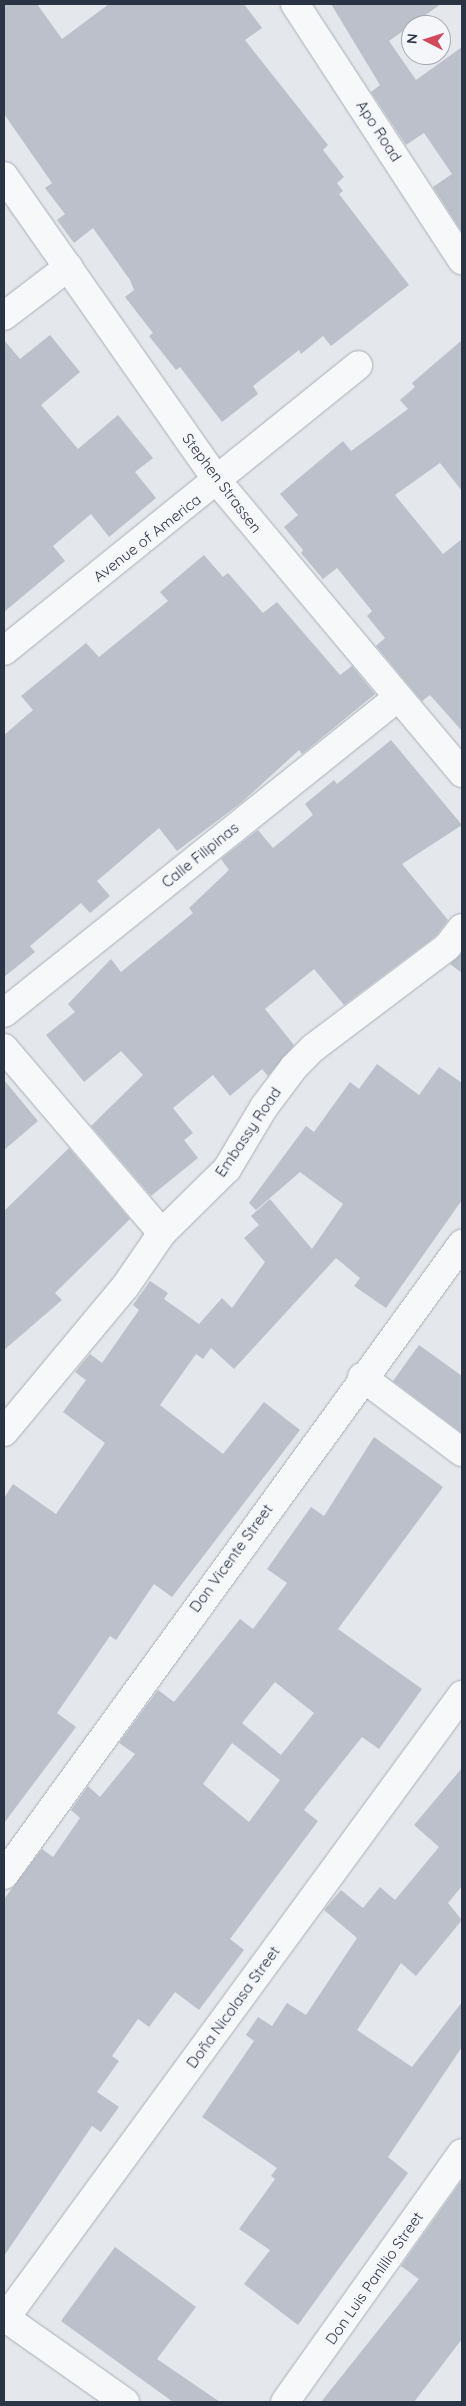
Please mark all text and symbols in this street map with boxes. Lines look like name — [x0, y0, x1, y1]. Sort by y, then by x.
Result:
north arrow — [401, 15, 451, 65]
text: N — [403, 33, 421, 45]
street label: Apo Road — [353, 97, 405, 165]
street label: Stephen Strassen — [179, 430, 265, 536]
street label: Avenue of America — [90, 490, 204, 586]
street label: Calle Filipinas — [158, 819, 242, 891]
street label: Embassy Road — [211, 1084, 285, 1180]
street label: Don Vicente Street — [186, 1500, 276, 1616]
street label: Doña Nicolasa Street — [183, 1942, 283, 2072]
street label: Don Luis Panlilio Street — [321, 2208, 427, 2348]

